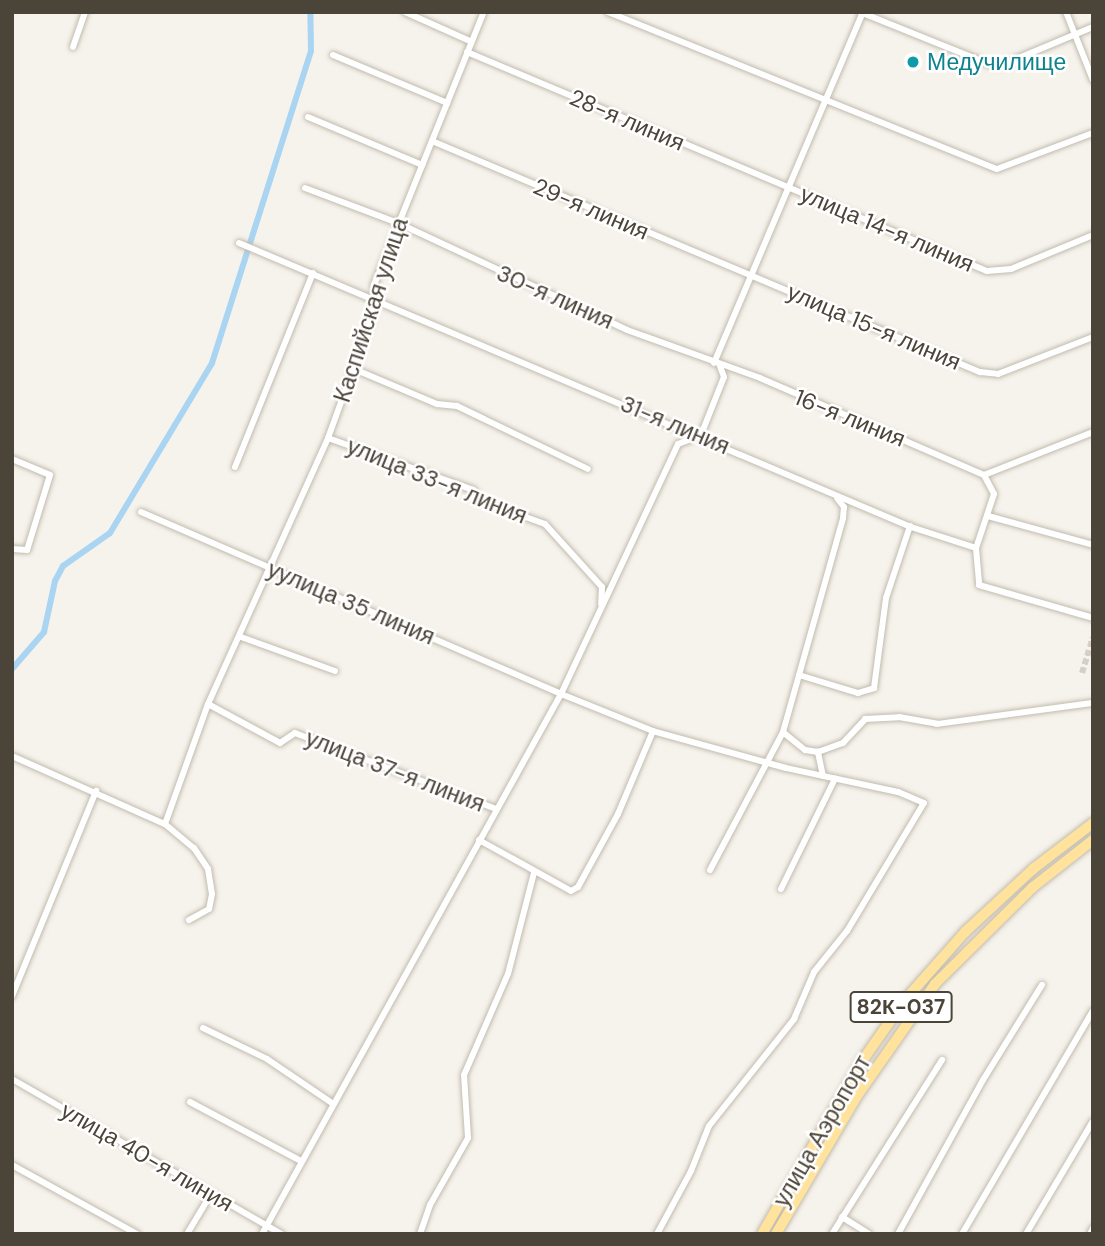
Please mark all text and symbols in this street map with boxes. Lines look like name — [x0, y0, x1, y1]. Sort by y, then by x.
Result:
place label: Медучилище — [927, 48, 1066, 76]
marker: Медучилище — [905, 54, 921, 70]
street label: 28-я линия — [565, 83, 689, 157]
street label: 29-я линия — [529, 172, 653, 246]
street label: улица 14-я линия — [796, 180, 978, 278]
street label: Каспийская улица — [328, 214, 414, 406]
street label: 30-я линия — [492, 259, 618, 335]
street label: улица 15-я линия — [783, 278, 965, 376]
street label: 16-я линия — [791, 383, 909, 453]
street label: 31-я линия — [616, 390, 734, 460]
street label: улица 33-я линия — [343, 432, 531, 530]
street label: уулица 35 линия — [263, 555, 439, 651]
street label: улица 37-я линия — [302, 724, 488, 818]
road number: 82К-037 — [848, 990, 954, 1024]
street label: улица Аэропорт — [767, 1050, 877, 1212]
street label: улица 40-я линия — [56, 1096, 238, 1218]

